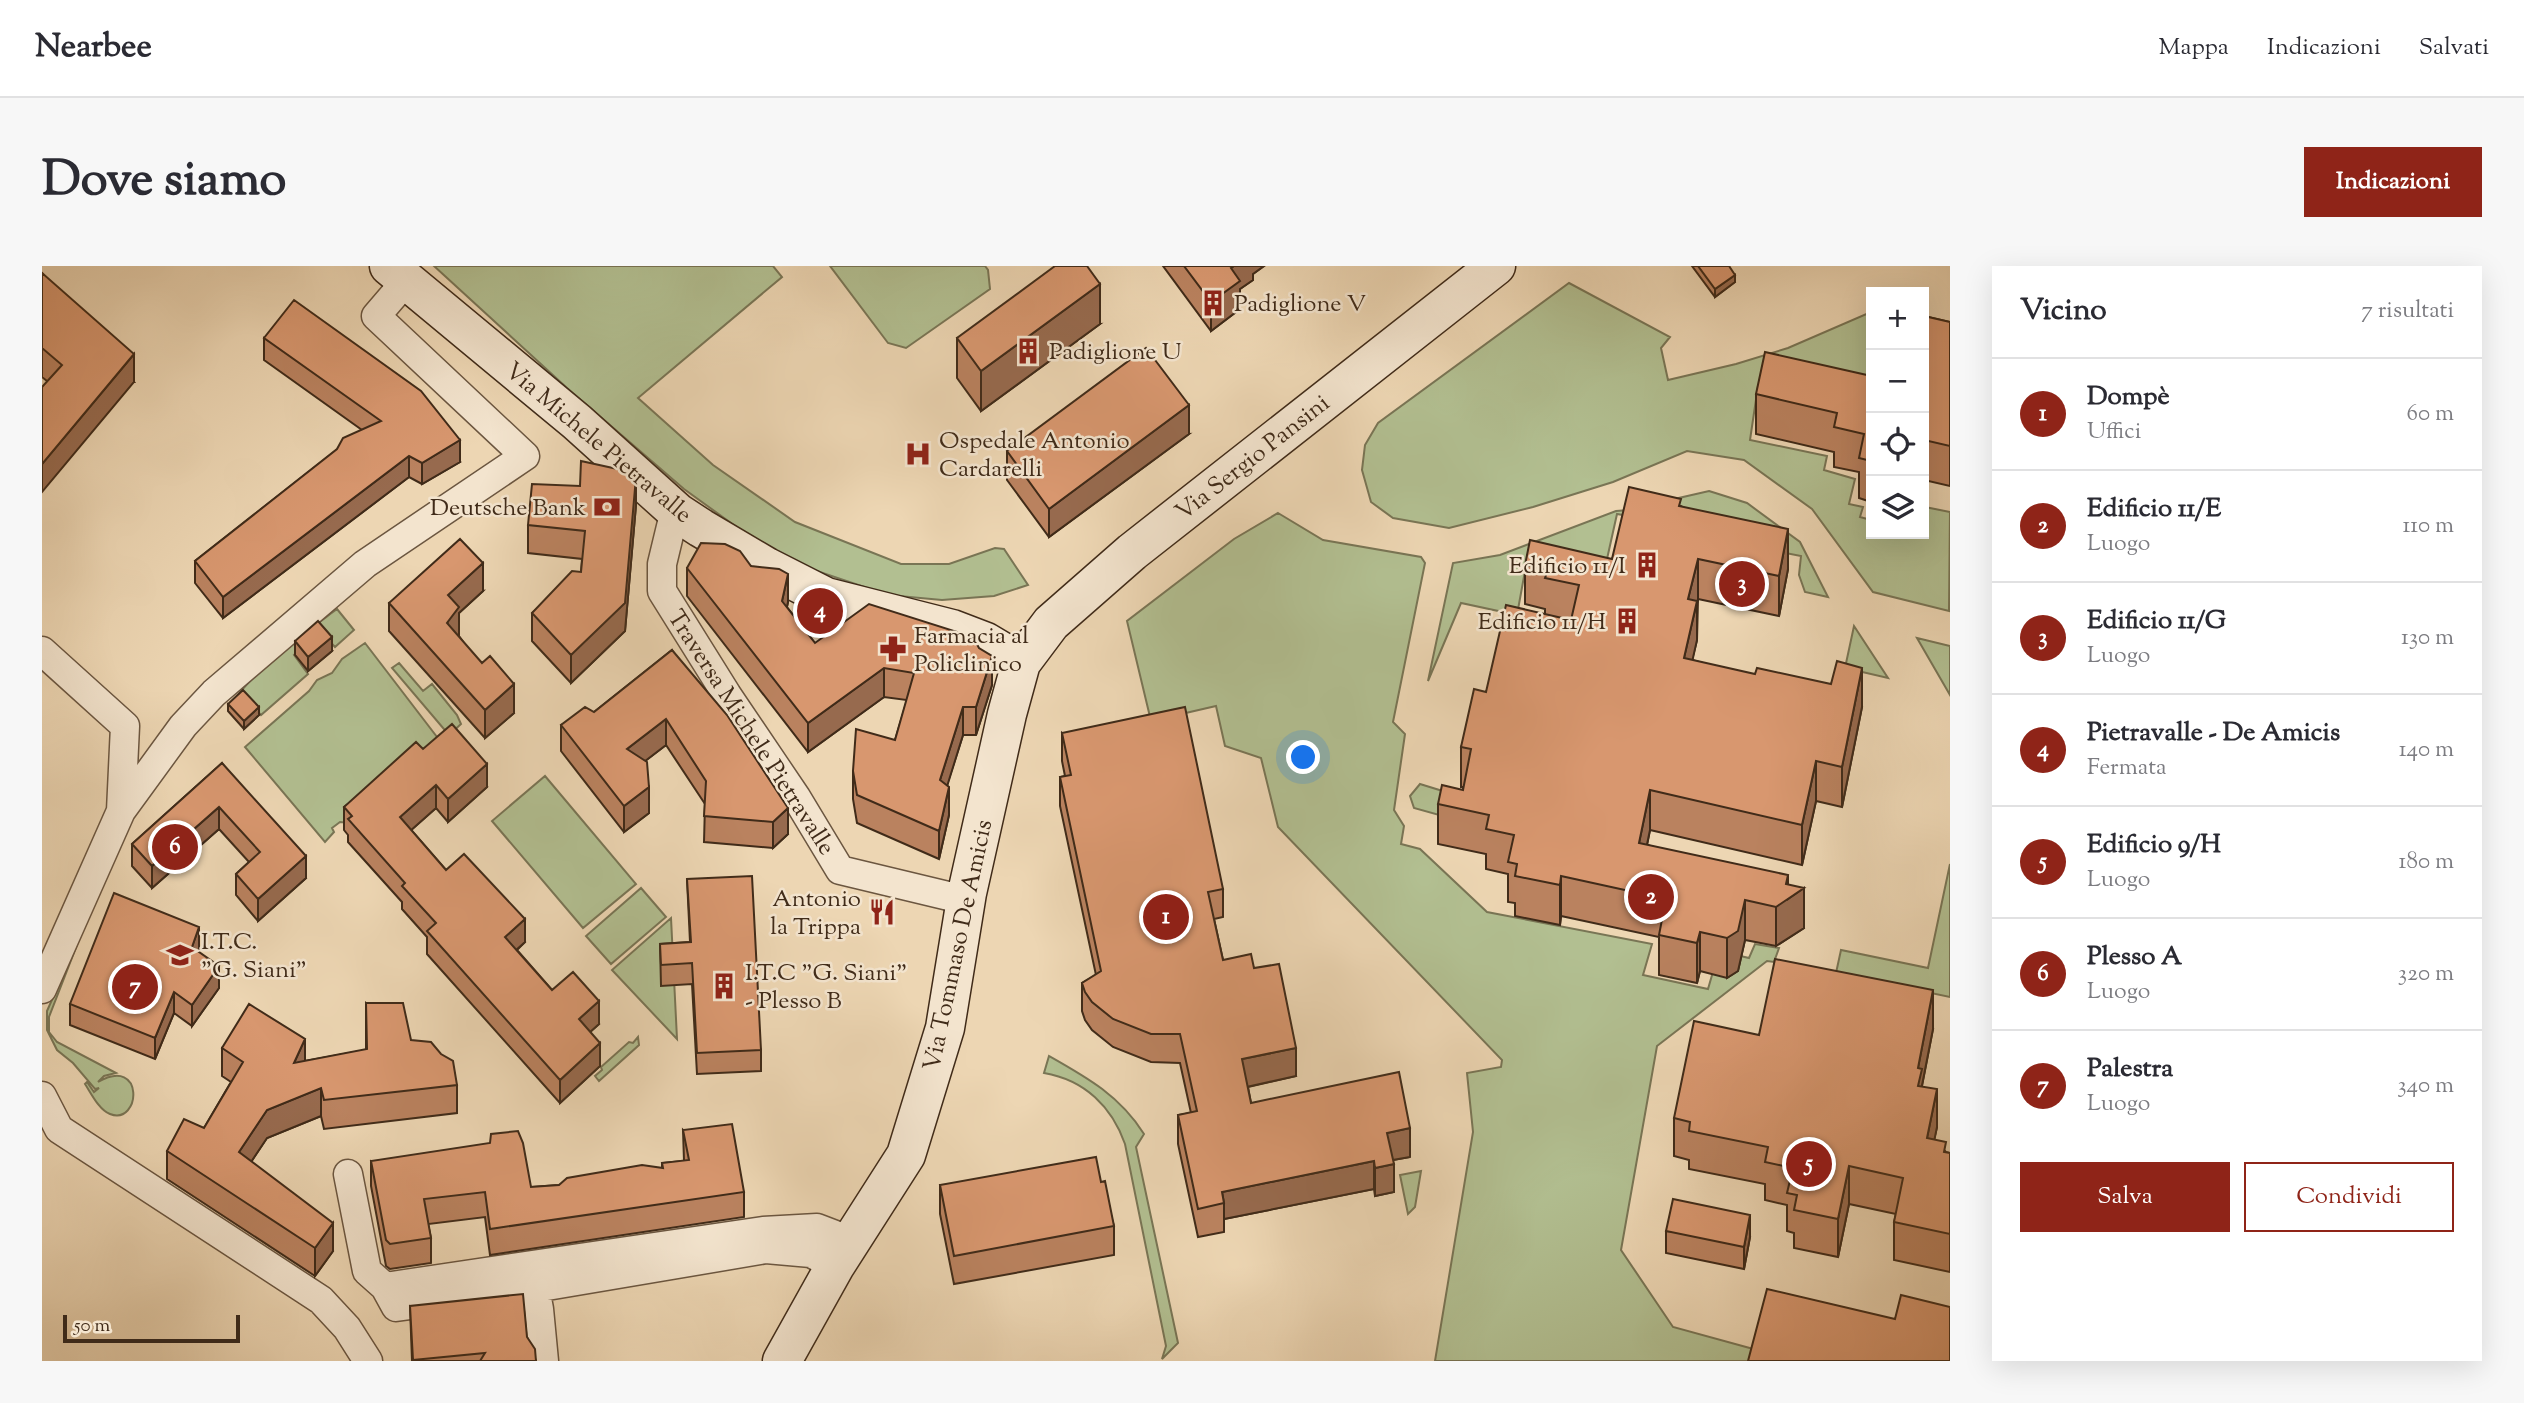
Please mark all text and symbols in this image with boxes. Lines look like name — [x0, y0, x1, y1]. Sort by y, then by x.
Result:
text: Nearbee — [35, 24, 152, 72]
text: Mappa — [2159, 31, 2229, 65]
text: Indicazioni — [2267, 31, 2381, 65]
text: Salvati — [2419, 31, 2489, 65]
text: Dove siamo — [42, 147, 286, 217]
button: Indicazioni — [2304, 147, 2482, 217]
map controls — [1866, 287, 1929, 539]
button: + — [1866, 287, 1929, 350]
building icon: Padiglione V — [1198, 288, 1228, 318]
place label: Padiglione V — [1234, 288, 1366, 322]
text: Vicino — [2020, 290, 2107, 333]
text: 7 risultati — [2361, 295, 2454, 328]
building icon: Padiglione U — [1013, 336, 1043, 366]
place label: Padiglione U — [1049, 336, 1182, 370]
button: − — [1866, 350, 1929, 413]
street label: Via Michele Pietravalle — [497, 355, 699, 532]
text: Dompè — [2087, 379, 2170, 416]
street label: Via Sergio Pansini — [1169, 387, 1338, 530]
text: 1 — [2039, 398, 2047, 431]
text: 60 m — [2406, 398, 2454, 431]
button: locate — [1866, 413, 1929, 476]
text: Uffici — [2087, 416, 2141, 449]
place label: Ospedale Antonio Cardarelli — [939, 425, 1130, 487]
hospital icon: Ospedale Antonio Cardarelli — [903, 439, 933, 469]
button: layers — [1866, 476, 1929, 539]
text: Edificio 11/E — [2087, 491, 2221, 528]
place label: Deutsche Bank — [430, 492, 586, 526]
bank icon: Deutsche Bank — [592, 492, 622, 522]
text: 2 — [2038, 510, 2048, 543]
text: 110 m — [2403, 510, 2454, 543]
text: Luogo — [2087, 528, 2150, 561]
place label: Edificio 11/I — [1509, 550, 1626, 584]
building icon: Edificio 11/I — [1632, 550, 1662, 580]
pin: 3 — [1719, 558, 1765, 610]
pin: 4 — [797, 585, 843, 637]
text: Edificio 11/G — [2087, 603, 2226, 640]
street label: Traversa Michele Pietravalle — [658, 604, 843, 862]
place label: Edificio 11/H — [1478, 606, 1606, 640]
building icon: Edificio 11/H — [1612, 606, 1642, 636]
place label: Farmacia al Policlinico — [914, 620, 1029, 682]
text: 3 — [2038, 622, 2048, 655]
text: 130 m — [2401, 622, 2454, 655]
pharmacy icon: Farmacia al Policlinico — [878, 634, 908, 664]
text: Luogo — [2087, 640, 2150, 673]
text: Pietravalle - De Amicis — [2087, 715, 2340, 752]
text: 4 — [2037, 734, 2049, 767]
text: 140 m — [2399, 734, 2454, 767]
your location — [1286, 740, 1320, 774]
text: Fermata — [2087, 752, 2167, 785]
street label: Via Tommaso De Amicis — [916, 817, 1002, 1074]
pin: 6 — [152, 821, 198, 873]
text: Edificio 9/H — [2087, 827, 2221, 864]
text: 5 — [2039, 846, 2047, 879]
text: 180 m — [2399, 846, 2454, 879]
text: Luogo — [2087, 864, 2150, 897]
pin: 2 — [1628, 871, 1674, 923]
place label: Antonio la Trippa — [770, 883, 861, 945]
pin: 1 — [1143, 891, 1189, 943]
restaurant icon: Antonio la Trippa — [867, 897, 897, 927]
place label: I.T.C. "G. Siani" — [201, 926, 307, 988]
text: Plesso A — [2087, 939, 2182, 976]
school or university icon: I.T.C. "G. Siani" — [165, 940, 195, 970]
place label: I.T.C "G. Siani" - Plesso B — [745, 957, 907, 1019]
text: 6 — [2037, 958, 2049, 991]
text: 320 m — [2398, 958, 2454, 991]
pin: 7 — [112, 961, 158, 1013]
building icon: I.T.C "G. Siani" - Plesso B — [709, 971, 739, 1001]
text: Luogo — [2087, 976, 2150, 1009]
text: Palestra — [2087, 1051, 2173, 1088]
text: 7 — [2037, 1070, 2049, 1103]
text: 340 m — [2397, 1070, 2454, 1103]
text: Luogo — [2087, 1088, 2150, 1121]
pin: 5 — [1786, 1138, 1832, 1190]
button: Salva — [2020, 1162, 2230, 1232]
button: Condividi — [2244, 1162, 2454, 1232]
scale bar — [63, 1312, 240, 1344]
text: 50 m — [74, 1313, 110, 1340]

